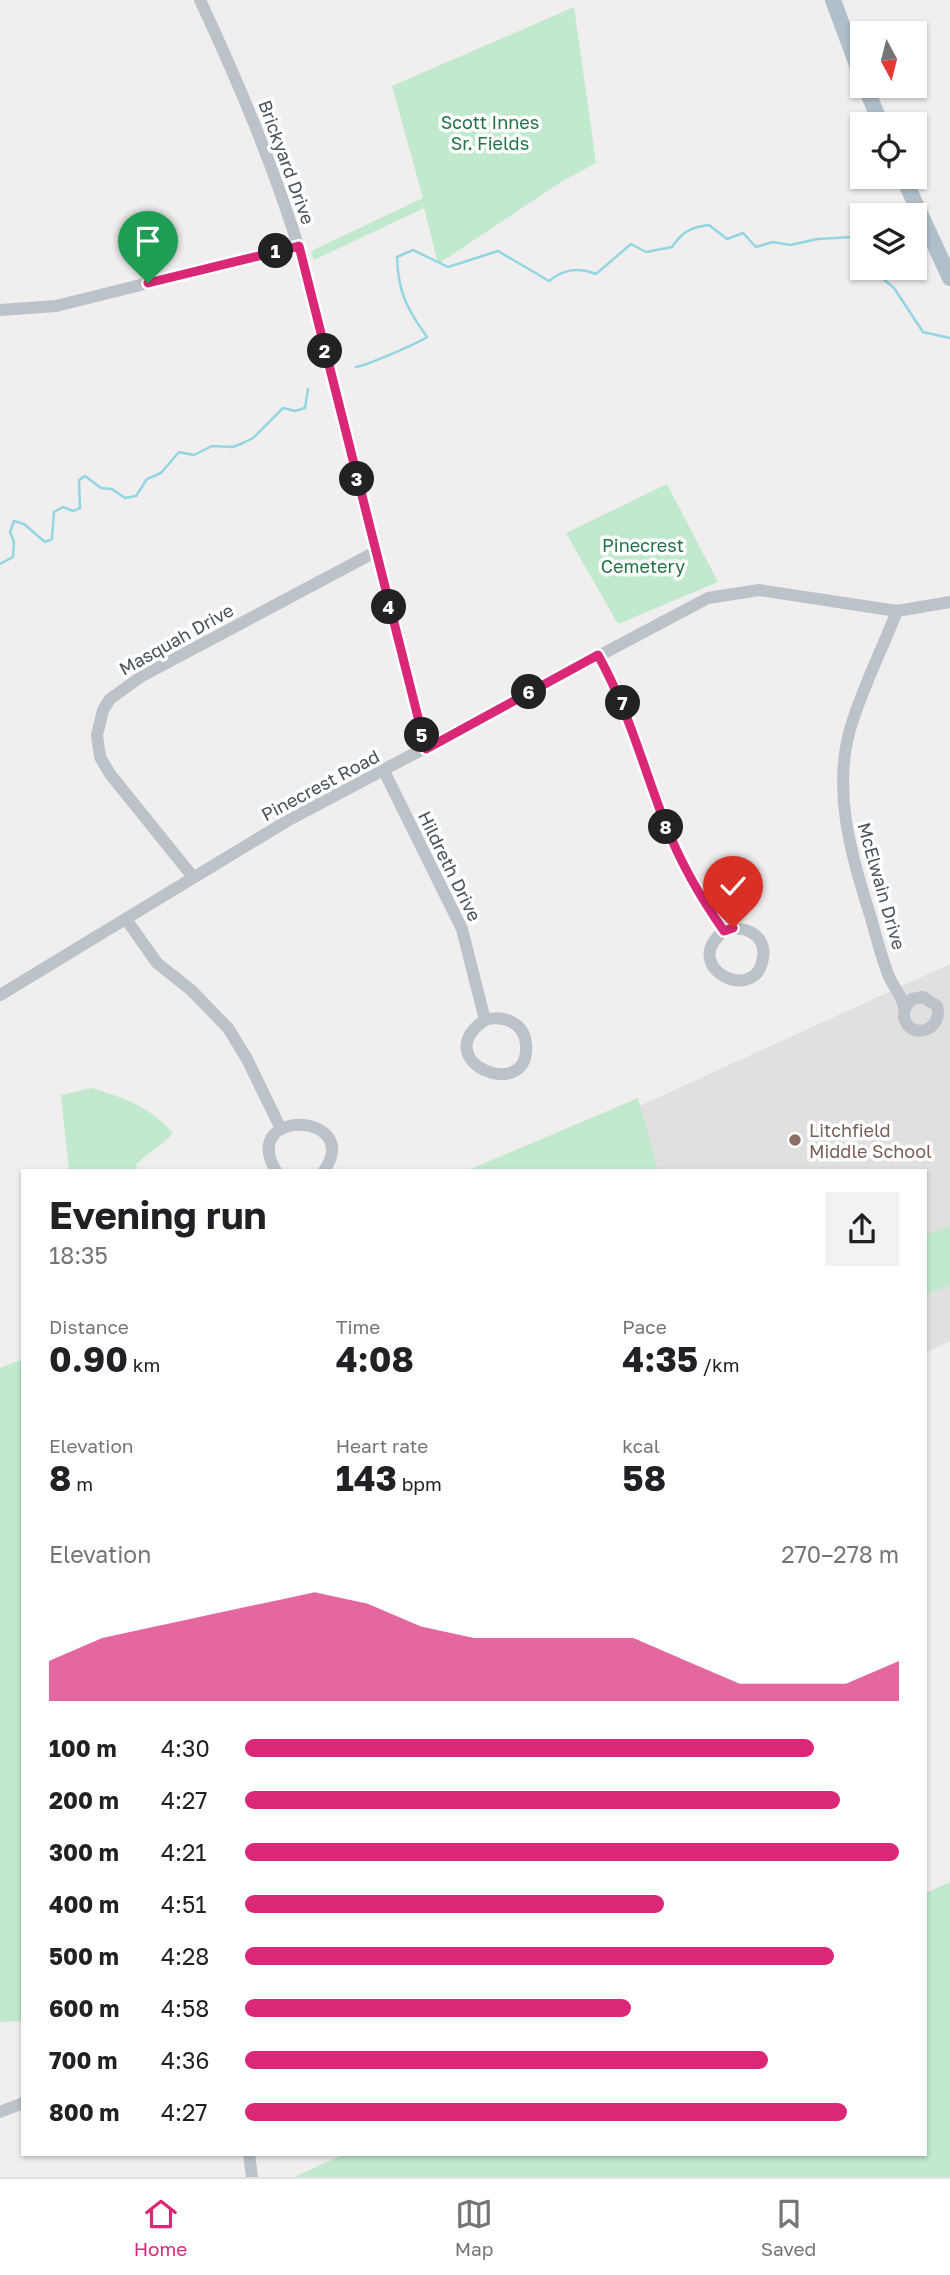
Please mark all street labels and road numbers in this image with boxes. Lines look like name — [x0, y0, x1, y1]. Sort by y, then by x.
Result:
street label: Brickyard Drive — [254, 97, 320, 227]
street label: Masquah Drive — [115, 598, 237, 680]
street label: Pinecrest Road — [257, 745, 383, 825]
street label: Hildreth Drive — [414, 807, 486, 925]
street label: McElwain Drive — [853, 820, 911, 952]

